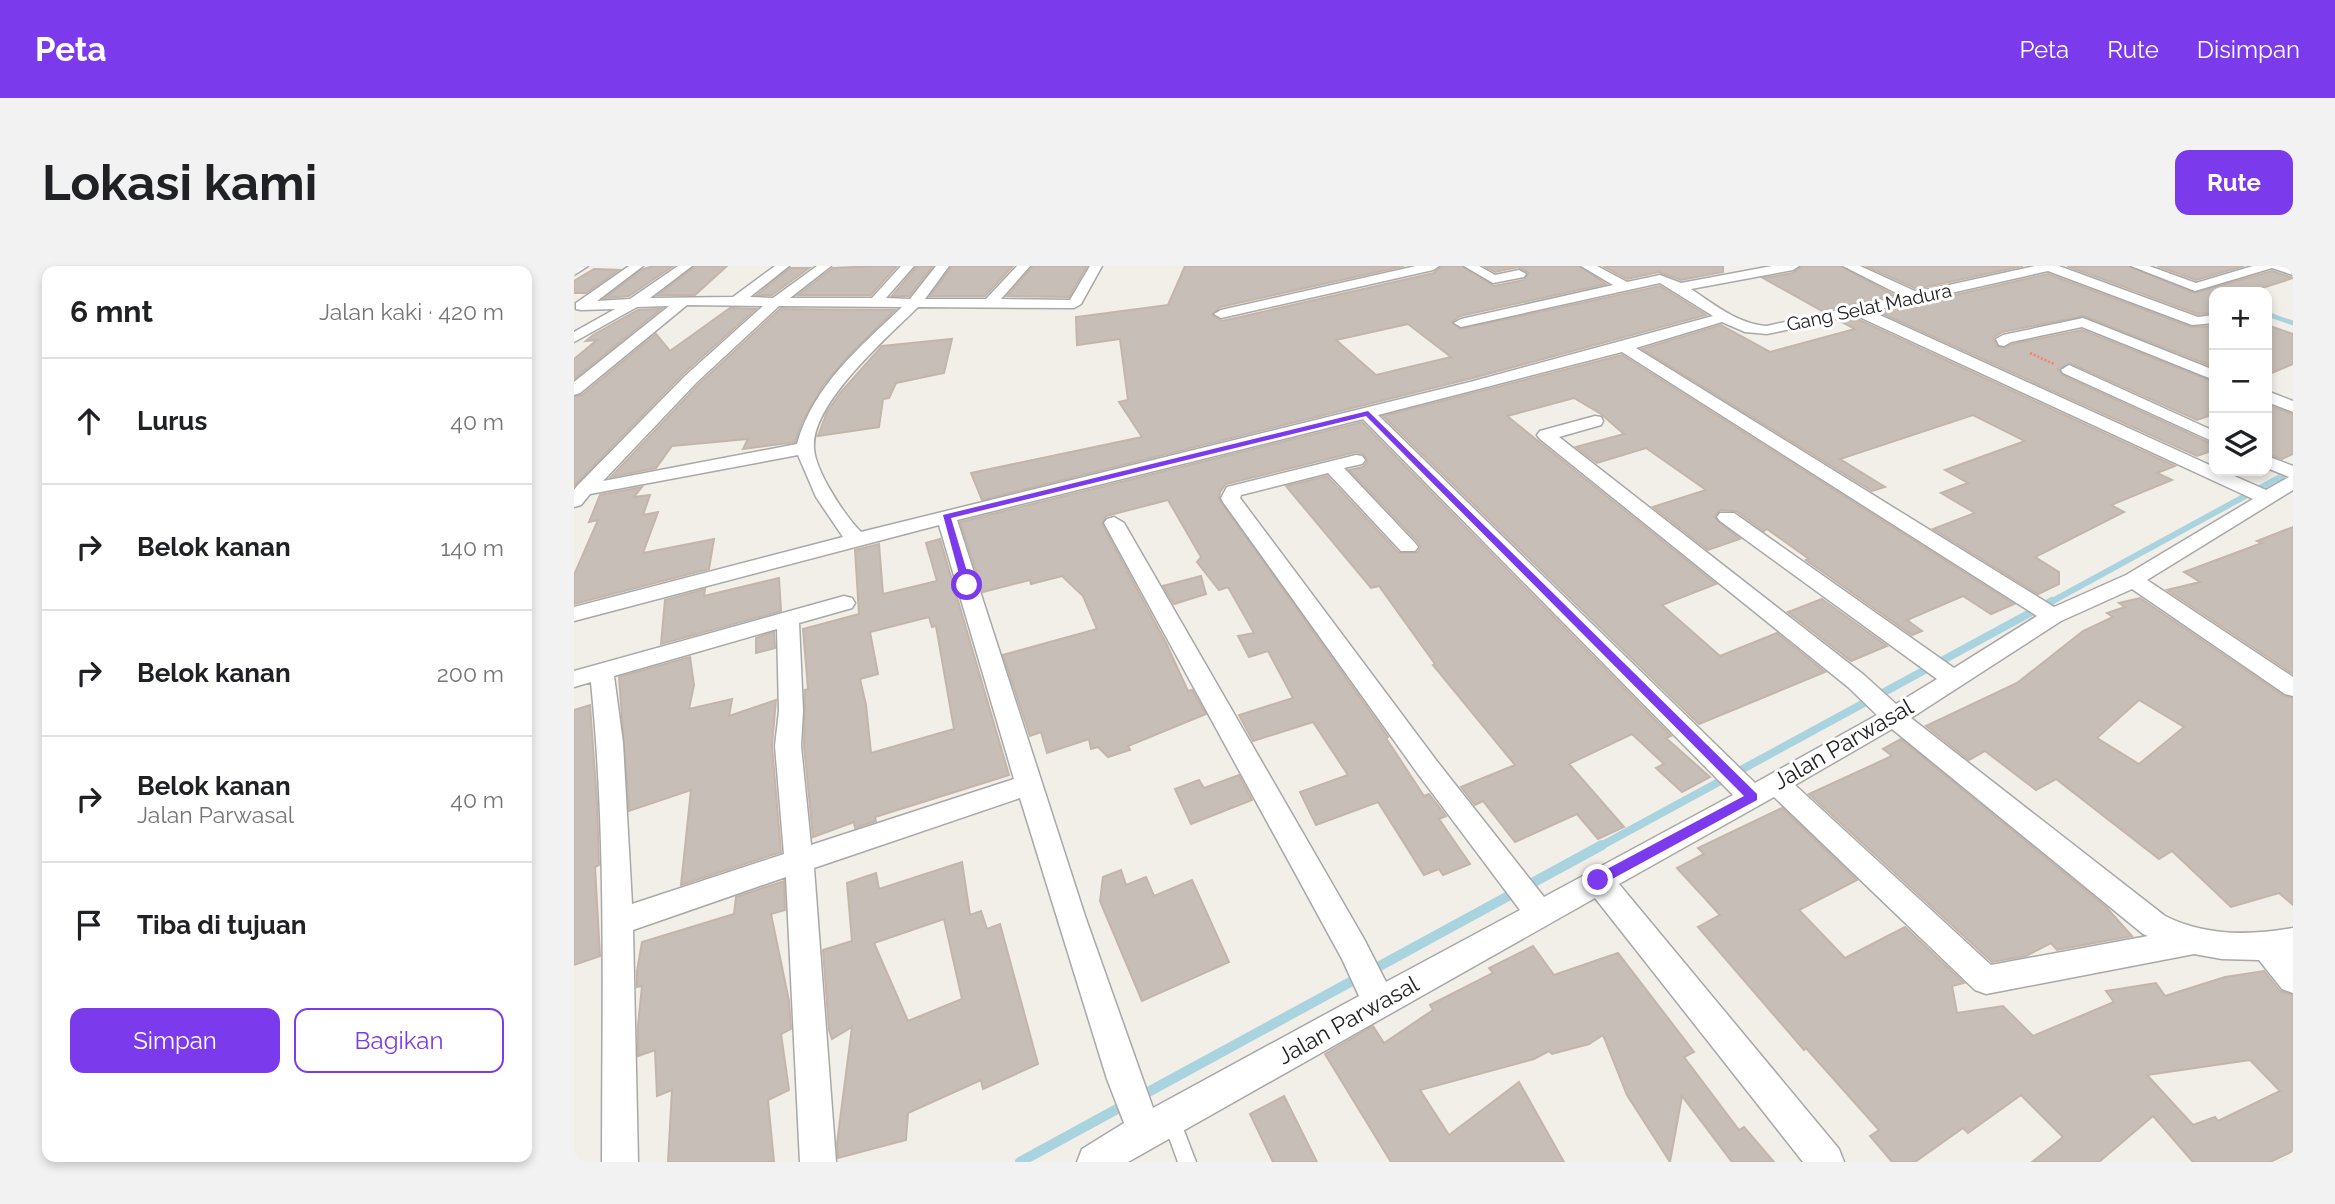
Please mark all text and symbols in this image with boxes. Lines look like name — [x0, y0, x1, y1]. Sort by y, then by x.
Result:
text: Peta — [35, 30, 106, 69]
text: Peta — [2019, 35, 2069, 64]
text: Rute — [2107, 35, 2159, 64]
text: Disimpan — [2197, 35, 2300, 64]
button: Rute — [2175, 150, 2293, 215]
text: Lokasi kami — [42, 154, 317, 211]
street label: Gang Selat Madura — [1785, 279, 1953, 335]
map controls — [2209, 287, 2272, 476]
button: + — [2209, 287, 2272, 350]
text: 6 mnt — [70, 294, 153, 329]
text: Jalan kaki · 420 m — [319, 298, 504, 325]
button: − — [2209, 350, 2272, 413]
icon: ahead — [70, 402, 108, 440]
text: Lurus — [137, 406, 207, 436]
text: 40 m — [450, 408, 504, 435]
button: layers — [2209, 413, 2272, 476]
icon: right — [70, 528, 108, 566]
text: Belok kanan — [137, 532, 291, 562]
text: 140 m — [441, 534, 504, 561]
route start — [951, 569, 982, 600]
icon: right — [70, 654, 108, 692]
text: Belok kanan — [137, 658, 291, 688]
text: 200 m — [437, 660, 504, 687]
street label: Jalan Parwasal — [1768, 692, 1918, 795]
text: Belok kanan — [137, 771, 291, 801]
icon: right — [70, 780, 108, 818]
text: 40 m — [450, 786, 504, 813]
text: Jalan Parwasal — [137, 801, 294, 828]
route end — [1582, 864, 1613, 895]
icon: arrive — [70, 906, 108, 944]
text: Tiba di tujuan — [137, 910, 307, 940]
street label: Jalan Parwasal — [1273, 969, 1424, 1069]
button: Simpan — [70, 1008, 280, 1073]
button: Bagikan — [294, 1008, 504, 1073]

